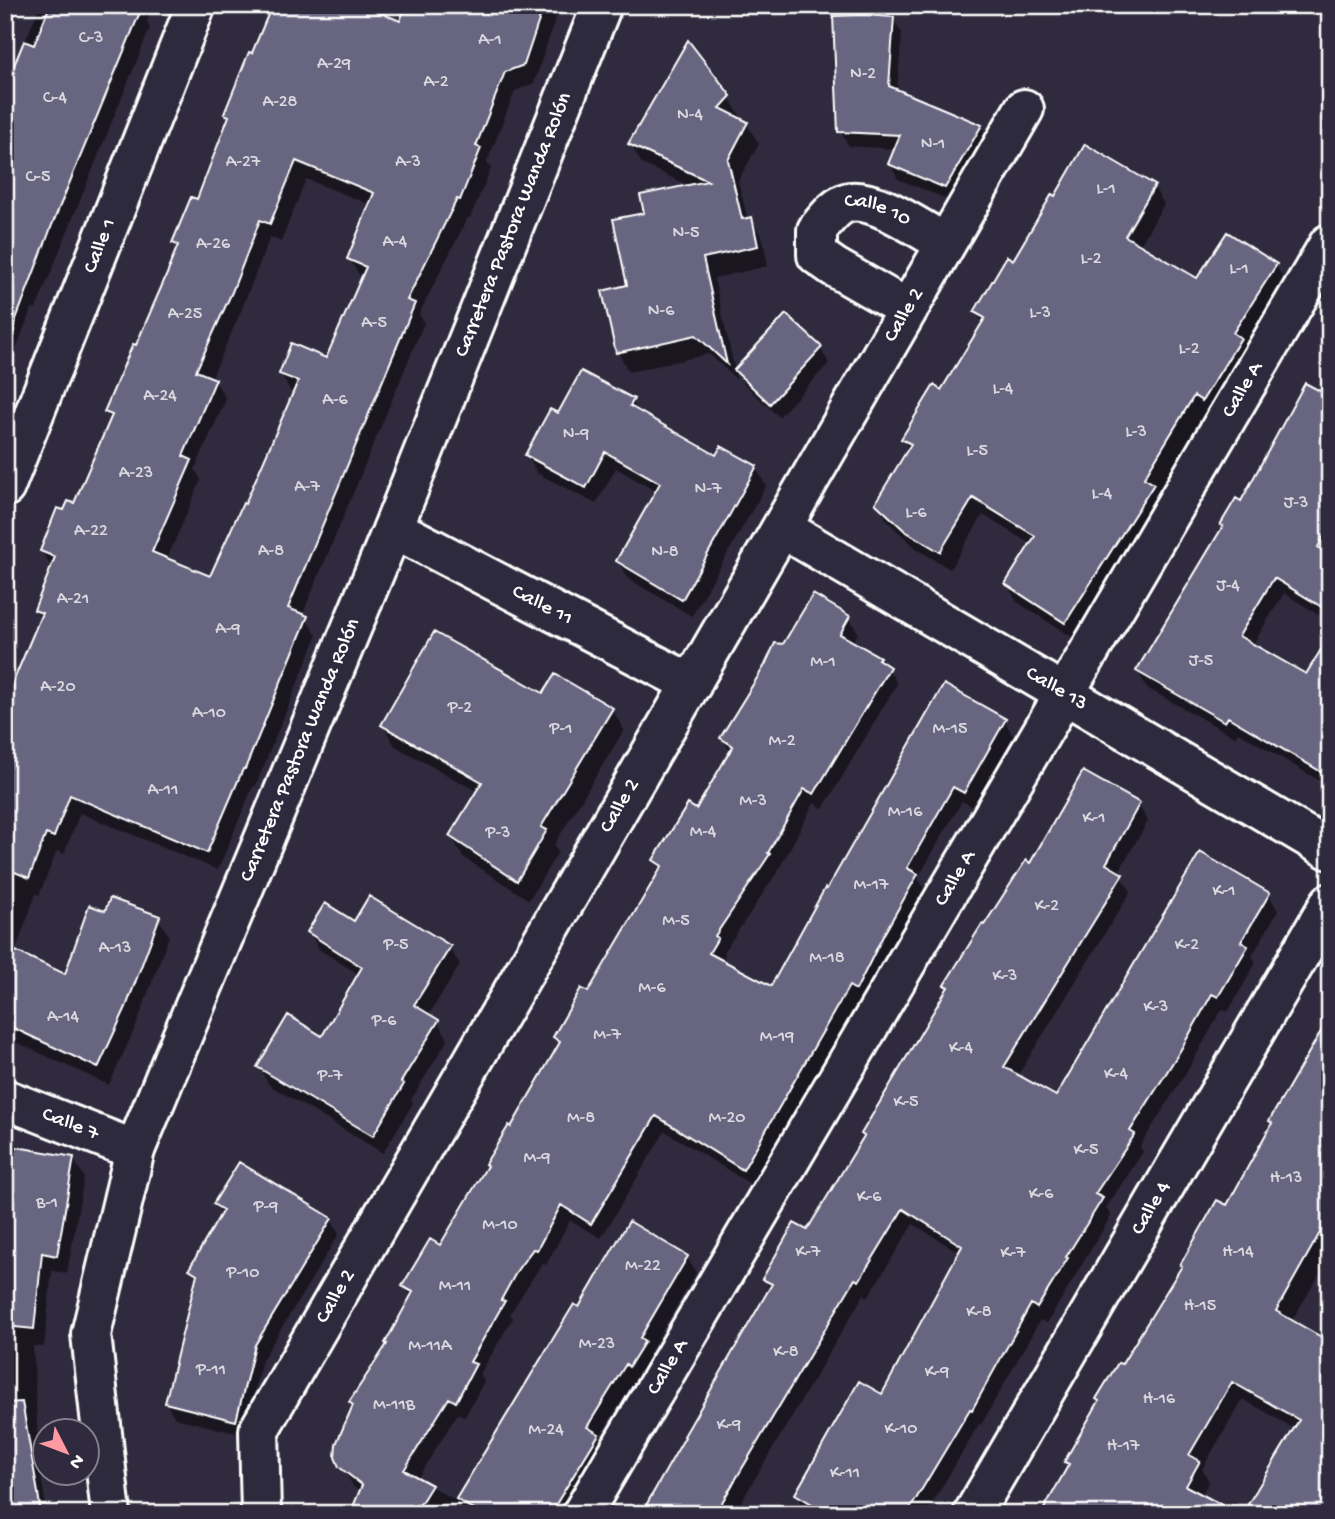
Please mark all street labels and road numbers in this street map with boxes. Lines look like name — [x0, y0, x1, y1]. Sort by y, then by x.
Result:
street label: Carretera Pastora Wanda Rolón — [450, 89, 578, 361]
street label: Calle 10 — [843, 189, 915, 233]
street label: Calle 1 — [78, 215, 122, 277]
street label: Calle 2 — [879, 284, 930, 347]
street label: Calle A — [1217, 356, 1270, 422]
street label: Calle 11 — [507, 580, 577, 632]
street label: Carretera Pastora Wanda Rolón — [235, 615, 367, 886]
street label: Calle 13 — [1021, 661, 1092, 717]
street label: Calle 2 — [595, 775, 646, 838]
street label: Calle A — [930, 845, 983, 911]
street label: Calle 7 — [38, 1102, 103, 1147]
street label: Calle 4 — [1126, 1177, 1177, 1240]
street label: Calle 2 — [311, 1265, 362, 1328]
street label: Calle A — [642, 1334, 695, 1400]

